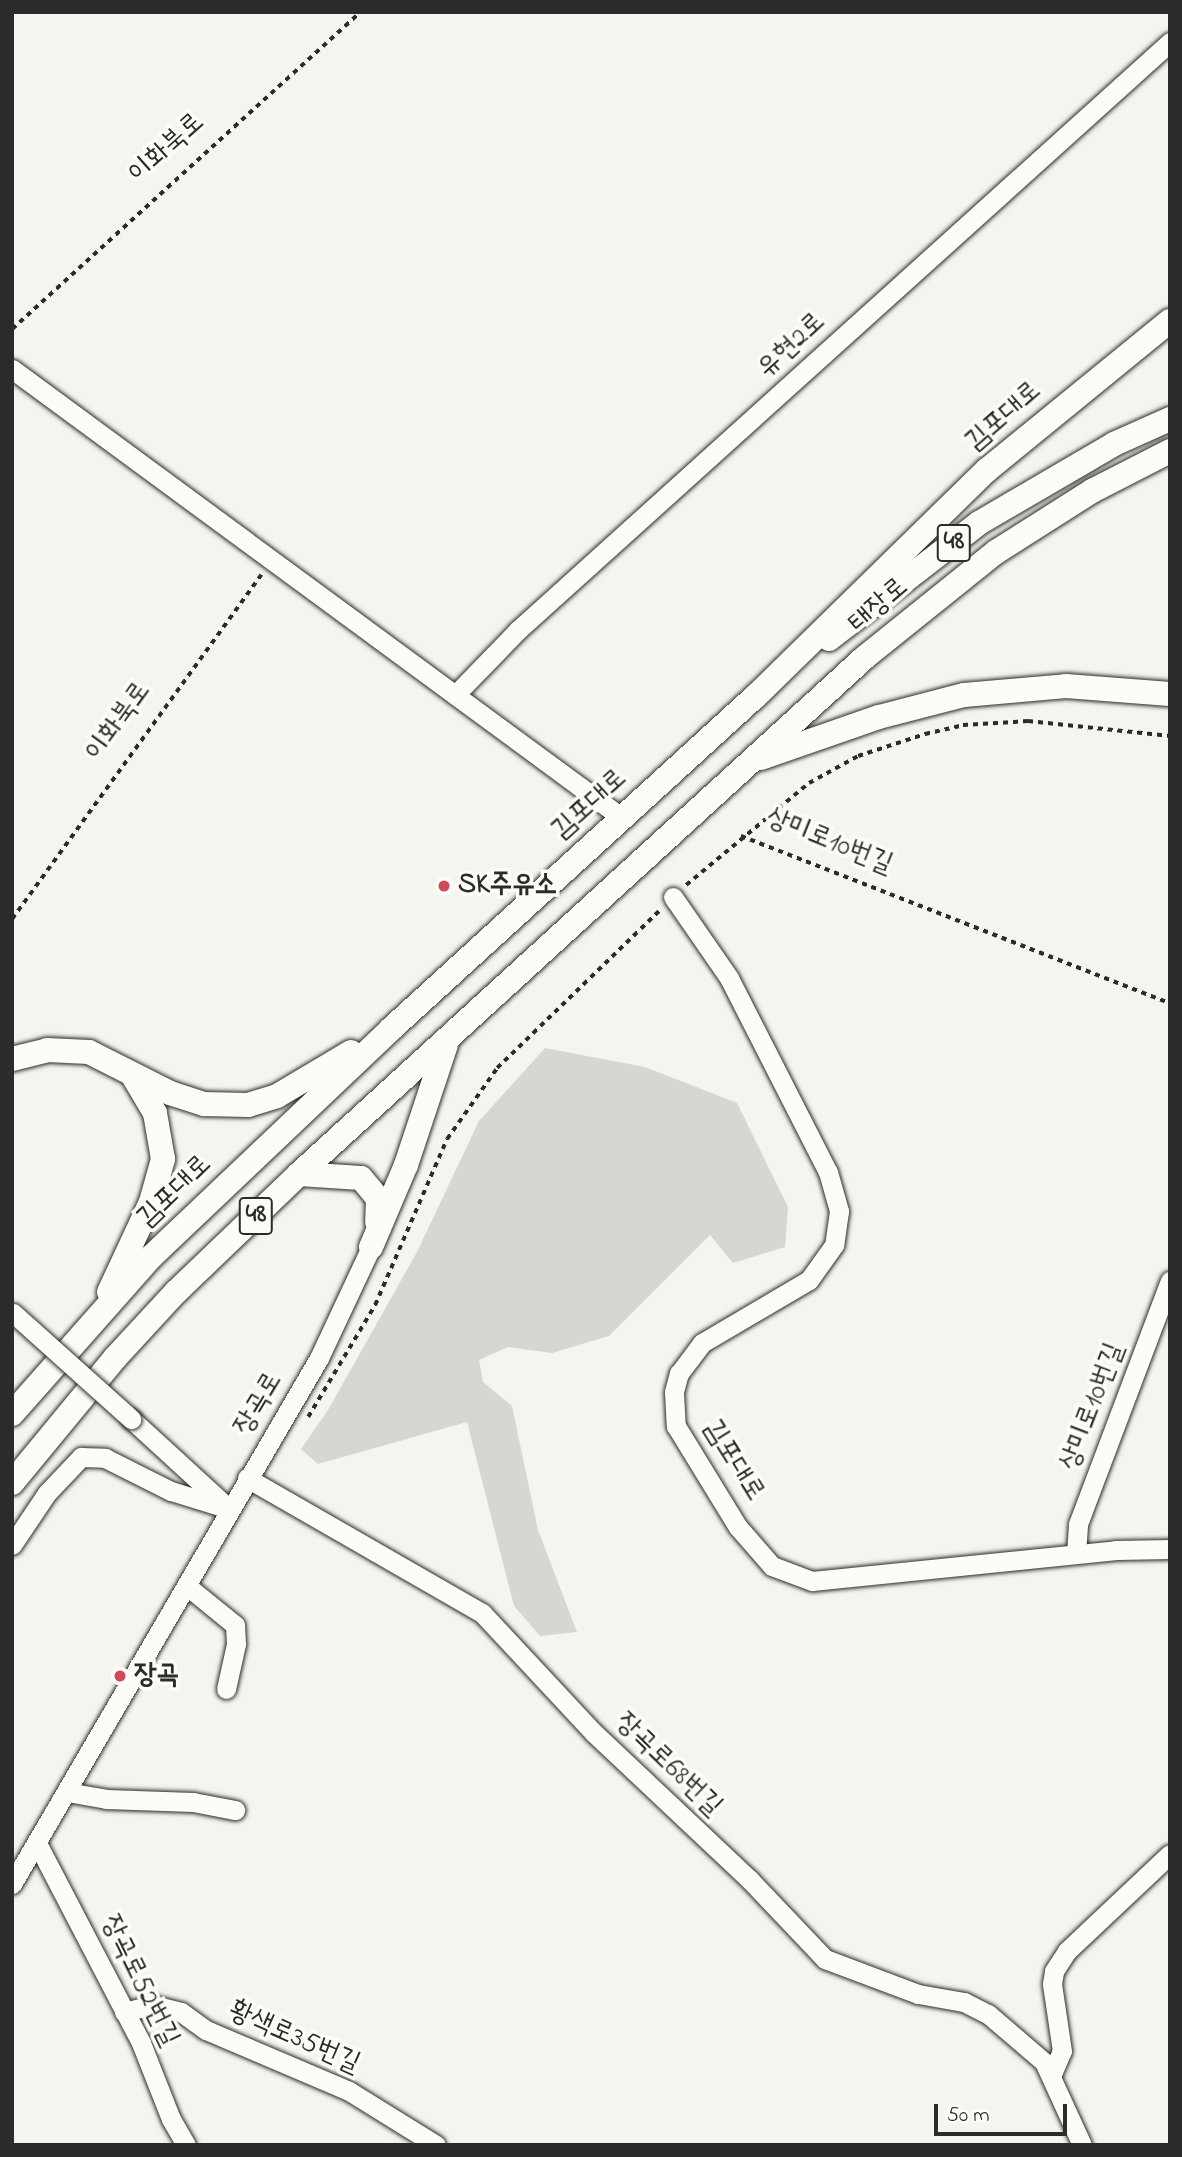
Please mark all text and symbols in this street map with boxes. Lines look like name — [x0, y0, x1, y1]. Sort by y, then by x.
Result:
street label: 이화북로 — [122, 106, 212, 192]
street label: 유현2로 — [751, 306, 833, 386]
street label: 김포대로 — [959, 375, 1049, 459]
road number: 48 — [936, 520, 972, 566]
street label: 태장로 — [842, 571, 916, 641]
street label: 이화북로 — [79, 676, 159, 768]
street label: 김포대로 — [545, 762, 635, 848]
street label: 상미로10번길 — [761, 801, 897, 883]
place label: SK주유소 — [458, 869, 557, 903]
marker: SK주유소 — [436, 878, 452, 894]
street label: 김포대로 — [131, 1149, 219, 1235]
road number: 48 — [238, 1194, 274, 1238]
street label: 상미로10번길 — [1053, 1339, 1133, 1475]
street label: 장곡로 — [227, 1366, 291, 1442]
street label: 김포대로 — [695, 1414, 771, 1508]
place label: 장곡 — [134, 1659, 179, 1693]
marker: 장곡 — [112, 1668, 128, 1684]
street label: 장곡로68번길 — [608, 1706, 728, 1824]
street label: 장곡로52번길 — [93, 1910, 185, 2052]
street label: 황색로35번길 — [223, 1994, 365, 2082]
scale bar — [937, 2090, 1070, 2134]
text: 50 m — [947, 2101, 990, 2131]

